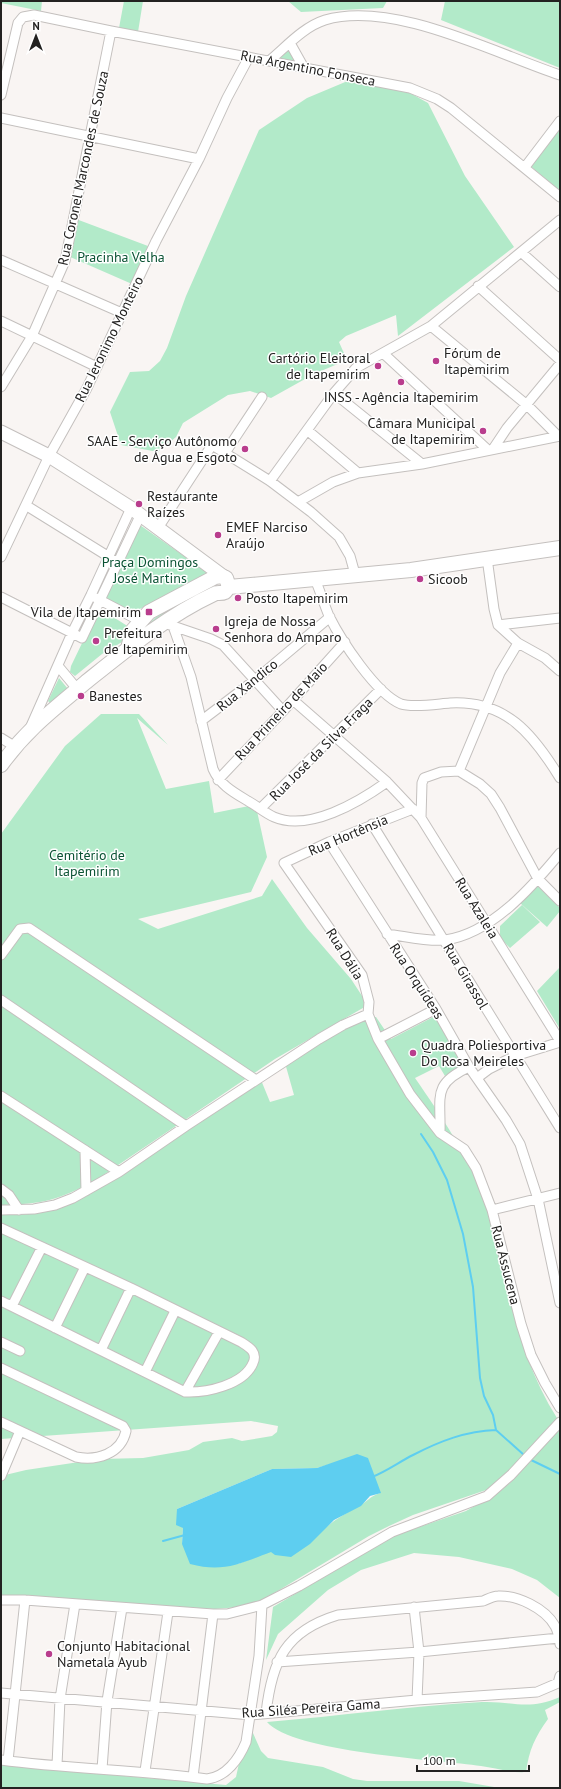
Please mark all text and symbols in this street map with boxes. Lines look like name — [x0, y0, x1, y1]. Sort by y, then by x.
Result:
north arrow — [16, 16, 56, 56]
text: N — [32, 19, 40, 33]
street label: Rua Argentino Fonseca — [239, 46, 377, 90]
street label: Rua Coronel Marcondes de Souza — [54, 69, 112, 267]
park label: Pracinha Velha — [77, 248, 165, 266]
street label: Rua Jeronimo Monteiro — [71, 273, 147, 405]
place label: Fórum de Itapemirim — [444, 344, 509, 378]
place label: Cartório Eleitoral de Itapemirim — [268, 349, 370, 383]
marker: Fórum de Itapemirim — [431, 356, 441, 366]
marker: Cartório Eleitoral de Itapemirim — [373, 361, 383, 371]
marker: INSS - Agência Itapemirim — [396, 377, 406, 387]
place label: INSS - Agência Itapemirim — [324, 388, 478, 406]
place label: Câmara Municipal de Itapemirim — [368, 414, 475, 448]
marker: Câmara Municipal de Itapemirim — [478, 426, 488, 436]
place label: SAAE - Serviço Autônomo de Água e Esgoto — [87, 432, 237, 466]
marker: SAAE - Serviço Autônomo de Água e Esgoto — [240, 444, 250, 454]
place label: Restaurante Raízes — [147, 487, 218, 521]
marker: Restaurante Raízes — [134, 499, 144, 509]
place label: EMEF Narciso Araújo — [226, 518, 308, 552]
marker: EMEF Narciso Araújo — [213, 530, 223, 540]
park label: Praça Domingos José Martins — [102, 553, 198, 587]
place label: Sicoob — [428, 570, 468, 588]
marker: Sicoob — [415, 574, 425, 584]
place label: Posto Itapemirim — [246, 589, 348, 607]
marker: Posto Itapemirim — [233, 593, 243, 603]
place label: Vila de Itapemirim — [30, 603, 141, 621]
marker: Vila de Itapemirim — [144, 607, 154, 617]
place label: Igreja de Nossa Senhora do Amparo — [224, 612, 341, 646]
place label: Prefeitura de Itapemirim — [104, 624, 188, 658]
marker: Igreja de Nossa Senhora do Amparo — [211, 624, 221, 634]
marker: Prefeitura de Itapemirim — [91, 636, 101, 646]
street label: Rua Xandico — [213, 655, 281, 715]
street label: Rua Primeiro de Maio — [231, 658, 331, 764]
place label: Banestes — [89, 687, 142, 705]
marker: Banestes — [76, 691, 86, 701]
street label: Rua José da Silva Fraga — [265, 693, 377, 805]
street label: Rua Hortênsia — [306, 810, 390, 860]
park label: Cemitério de Itapemirim — [49, 846, 125, 880]
street label: Rua Azaleia — [451, 874, 503, 942]
street label: Rua Dália — [322, 925, 368, 983]
street label: Rua Orquídeas — [386, 940, 448, 1022]
street label: Rua Girassol — [439, 940, 493, 1012]
place label: Quadra Poliesportiva Do Rosa Meireles — [421, 1036, 546, 1070]
marker: Quadra Poliesportiva Do Rosa Meireles — [408, 1048, 418, 1058]
street label: Rua Assucena — [487, 1223, 525, 1307]
place label: Conjunto Habitacional Nametala Ayub — [57, 1637, 190, 1671]
marker: Conjunto Habitacional Nametala Ayub — [44, 1649, 54, 1659]
street label: Rua Siléa Pereira Gama — [241, 1694, 381, 1722]
scale bar — [417, 1747, 529, 1773]
text: 100 m — [423, 1753, 456, 1768]

